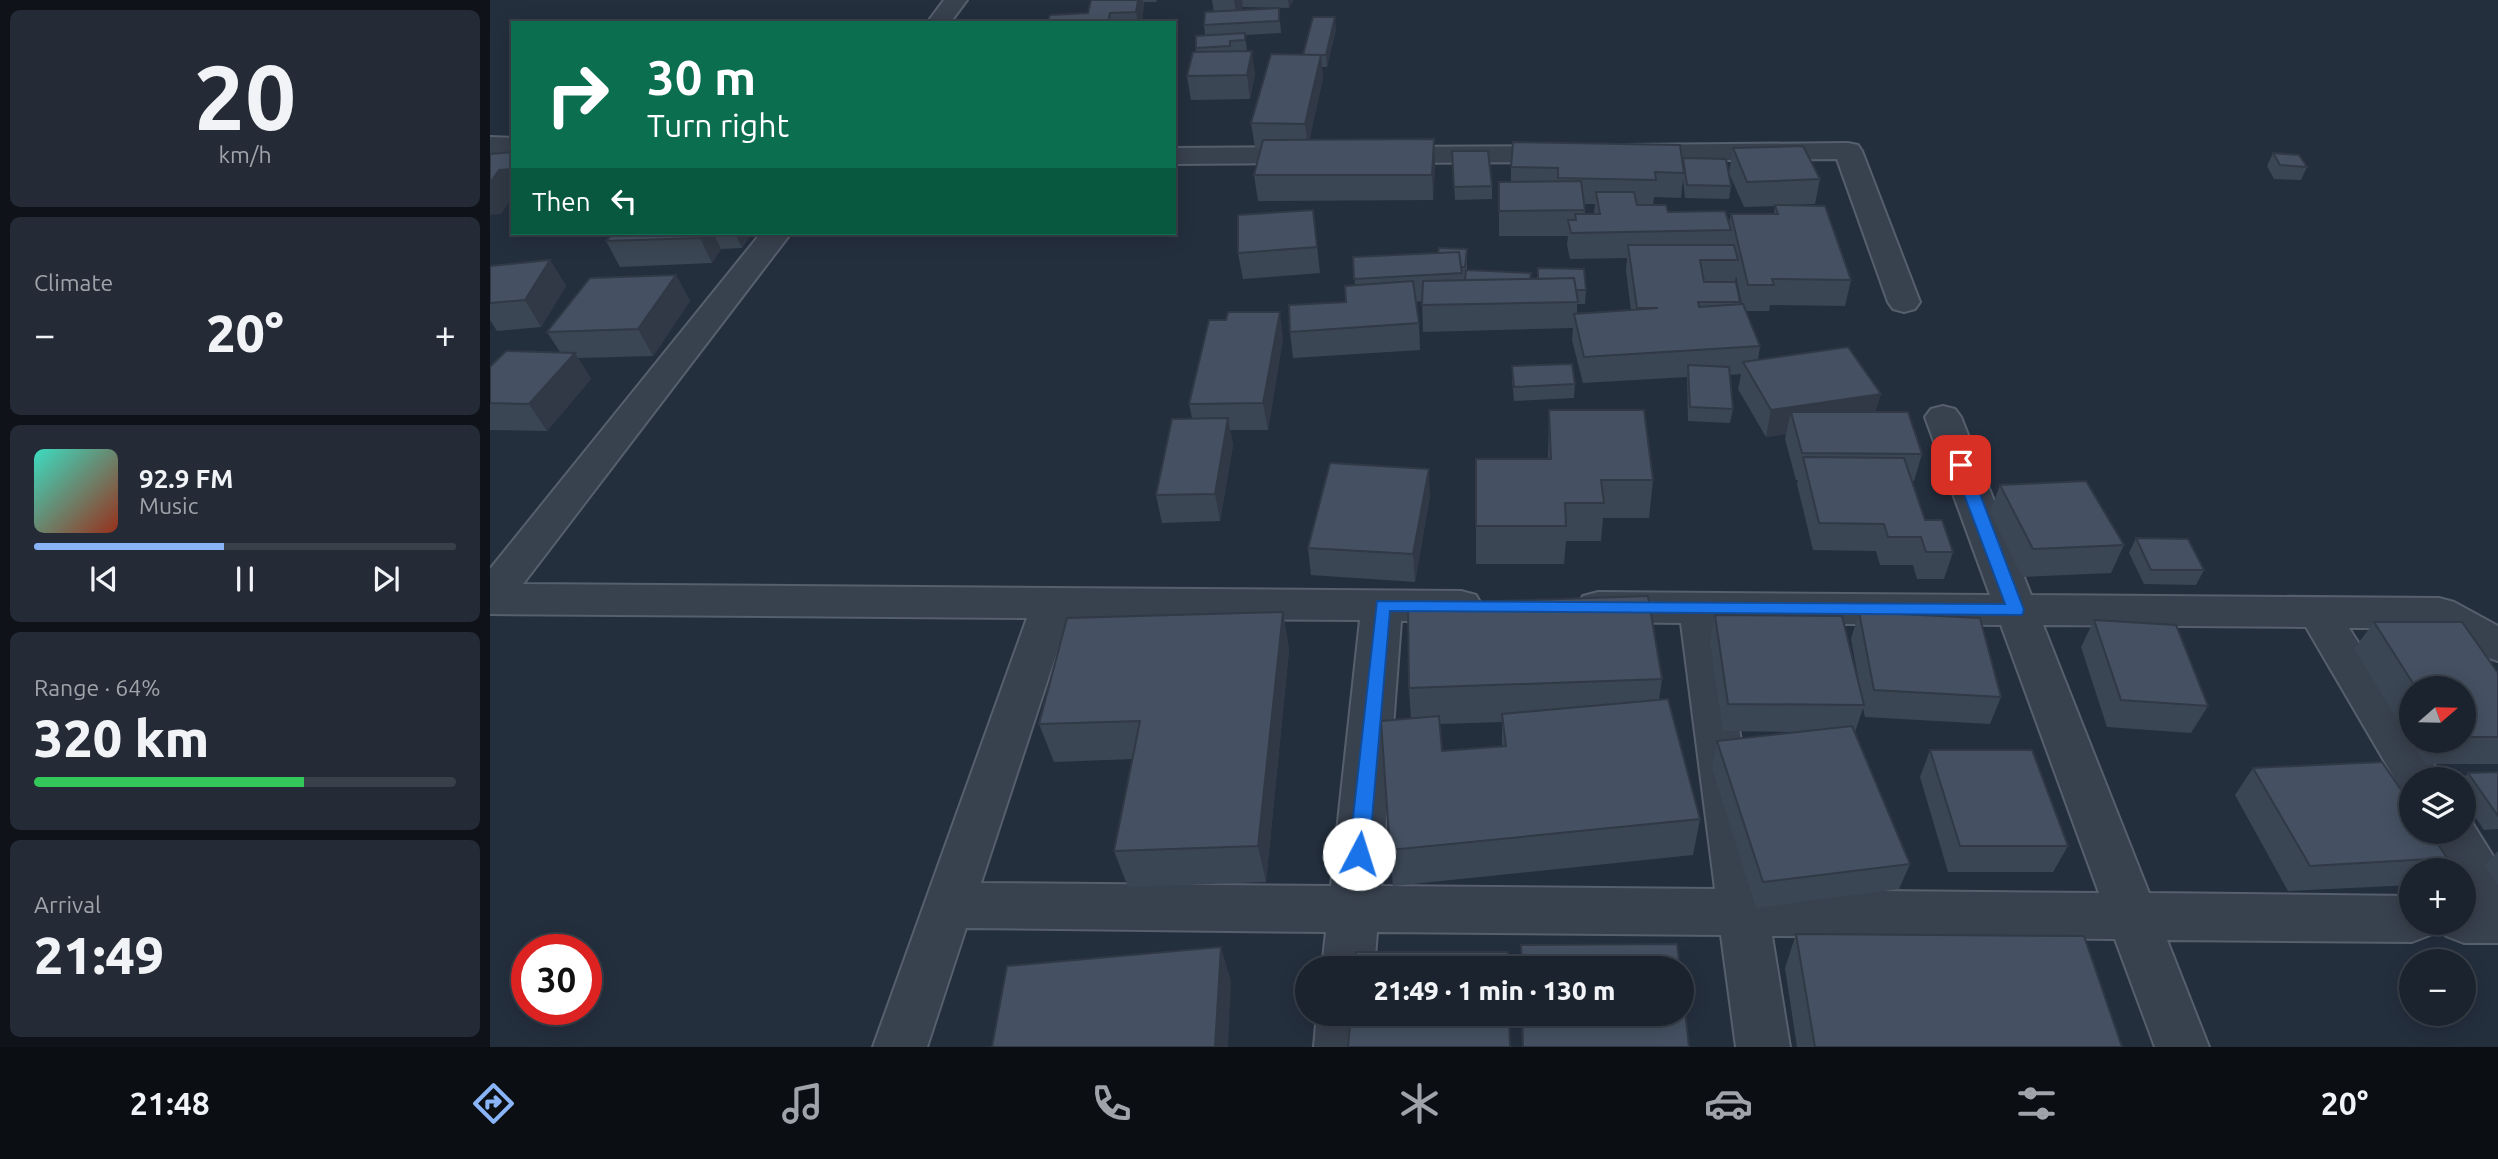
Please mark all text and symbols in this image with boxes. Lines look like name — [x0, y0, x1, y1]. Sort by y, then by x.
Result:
text: 20 — [194, 45, 296, 147]
icon: right — [532, 49, 623, 140]
text: 30 m — [647, 49, 756, 104]
text: Turn right — [647, 107, 789, 143]
text: km/h — [218, 142, 272, 167]
icon: left — [605, 182, 643, 220]
text: Then — [532, 187, 591, 216]
text: Climate — [34, 270, 113, 295]
text: 20° — [206, 304, 284, 362]
text: − — [34, 313, 55, 355]
text: + — [435, 313, 456, 355]
pin — [1931, 435, 1991, 495]
icon: arrive — [1942, 446, 1980, 484]
text: 92.9 FM — [139, 464, 233, 493]
text: Music — [139, 493, 198, 518]
icon: previous — [85, 560, 123, 598]
icon: pause — [226, 560, 264, 598]
icon: next — [367, 560, 405, 598]
text: Range · 64% — [34, 675, 161, 700]
north arrow — [2399, 676, 2476, 752]
map controls — [2399, 676, 2476, 1026]
text: 320 km — [34, 709, 209, 767]
button: layers — [2399, 767, 2476, 844]
position arrow — [1322, 817, 1396, 891]
button: + — [2399, 858, 2476, 935]
text: Arrival — [34, 892, 101, 917]
text: 21:49 — [34, 926, 164, 984]
speed limit sign: 30 — [511, 934, 602, 1025]
button: − — [2399, 949, 2476, 1026]
text: 21:49 · 1 min · 130 m — [1374, 976, 1615, 1005]
icon: directions — [469, 1079, 518, 1128]
icon: music — [778, 1079, 827, 1128]
icon: phone — [1087, 1079, 1136, 1128]
icon: climate — [1395, 1079, 1444, 1128]
icon: car — [1704, 1079, 1753, 1128]
icon: filters — [2012, 1079, 2061, 1128]
text: 21:48 — [130, 1085, 210, 1121]
text: 20° — [2321, 1085, 2368, 1121]

